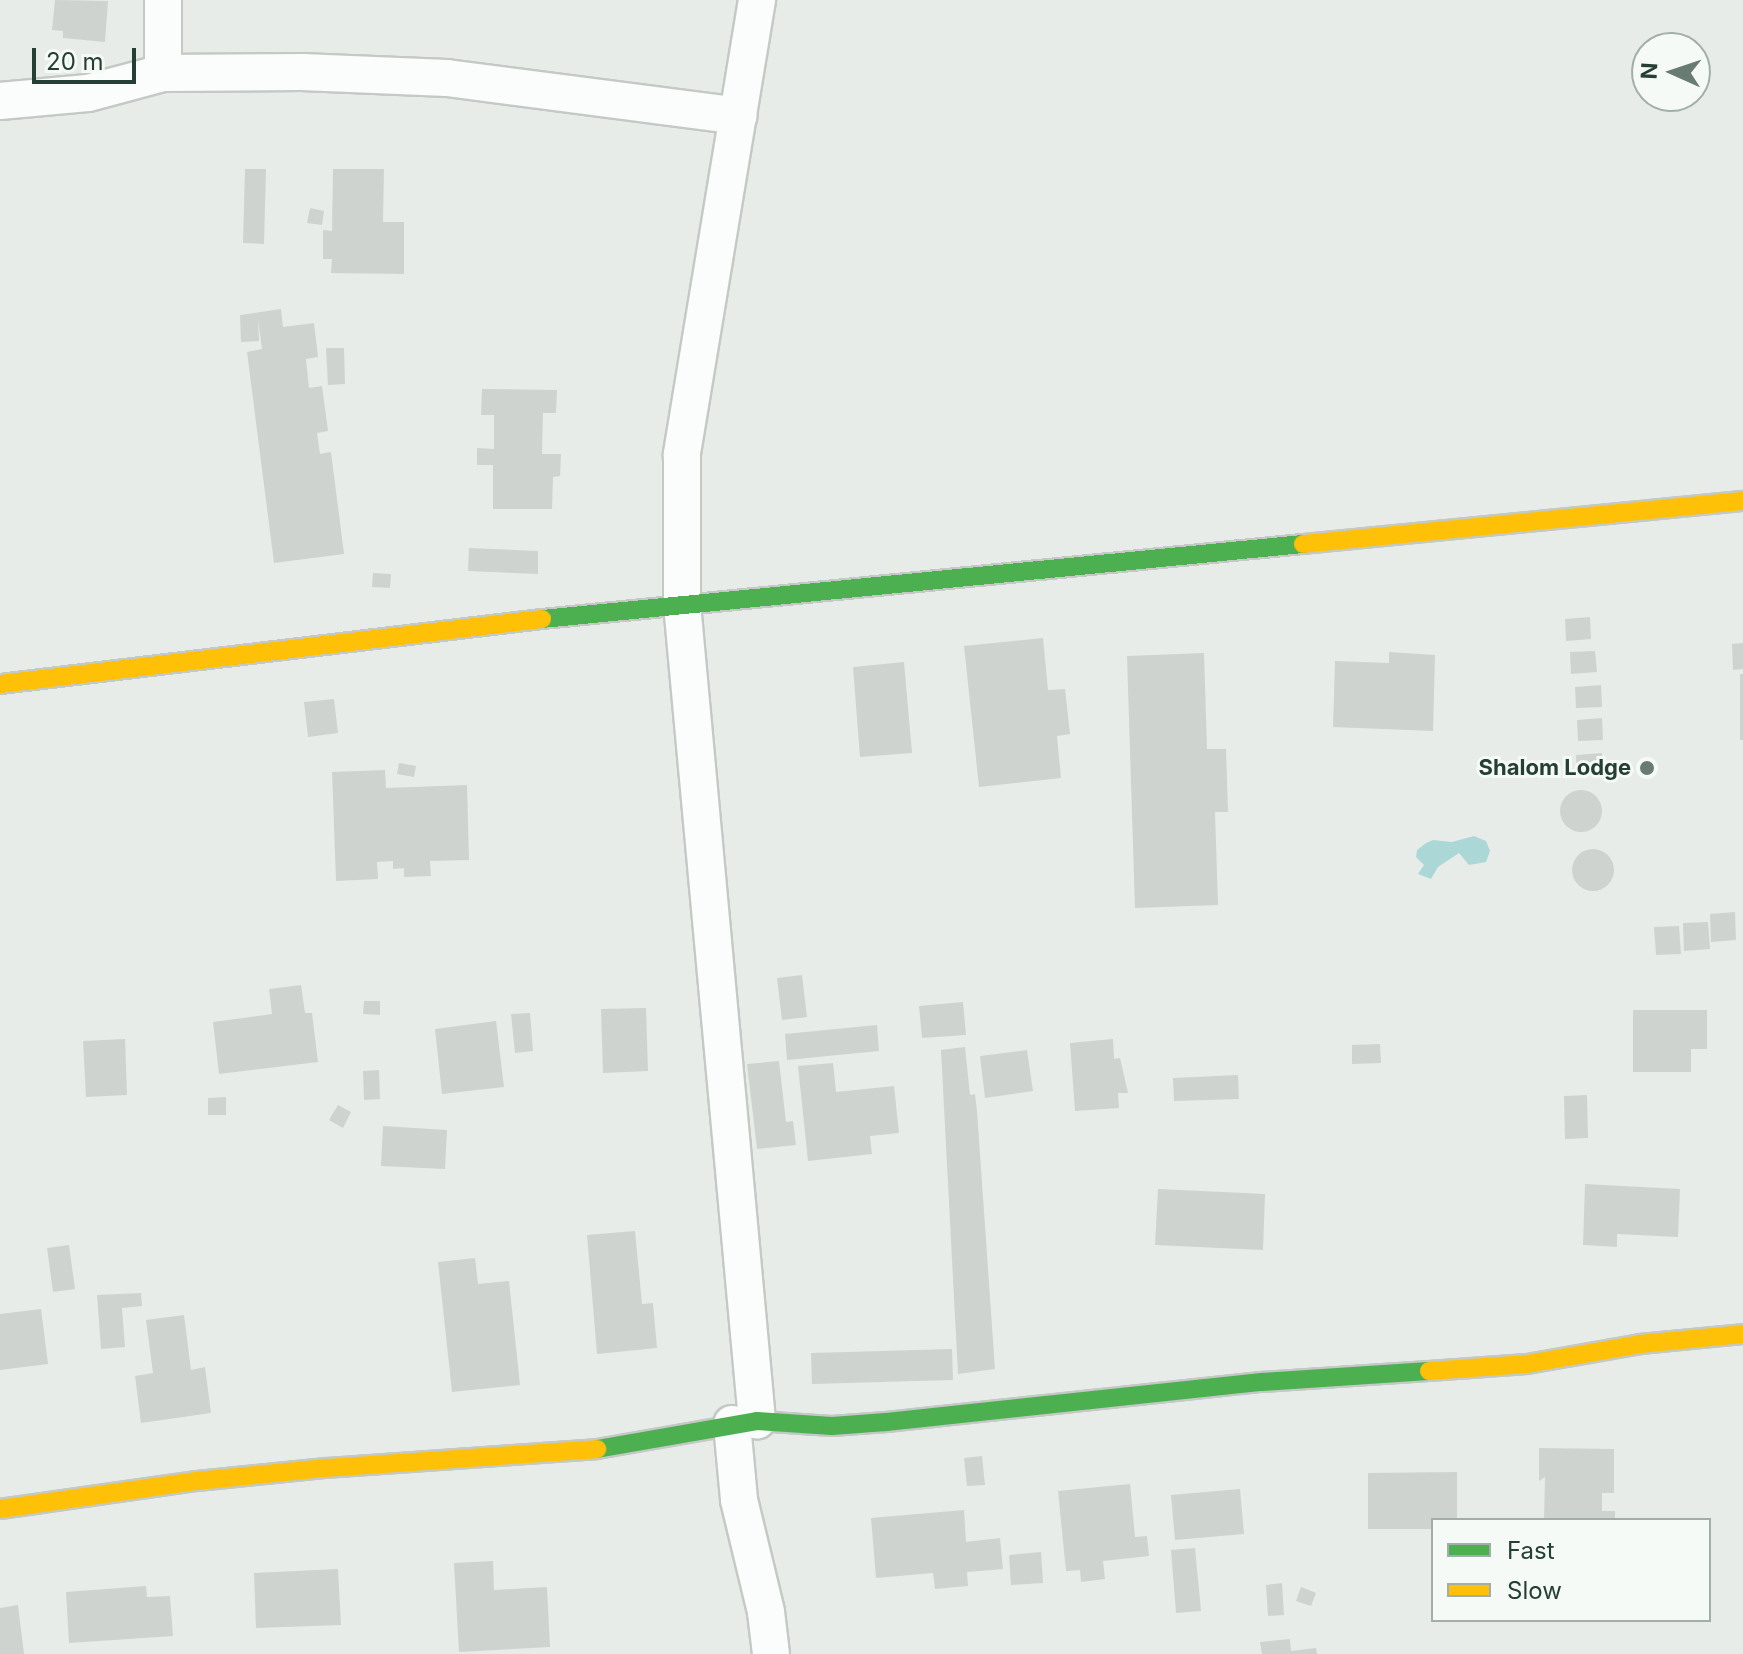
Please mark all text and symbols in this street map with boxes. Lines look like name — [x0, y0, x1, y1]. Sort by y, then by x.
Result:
scale bar — [36, 32, 140, 82]
north arrow — [1631, 32, 1711, 112]
text: 20 m — [46, 47, 104, 76]
text: N — [1636, 62, 1662, 80]
place label: Shalom Lodge — [1479, 755, 1631, 781]
marker: Shalom Lodge — [1638, 759, 1656, 777]
legend — [1431, 1518, 1711, 1622]
text: Fast — [1507, 1536, 1555, 1565]
text: Slow — [1507, 1576, 1562, 1605]

